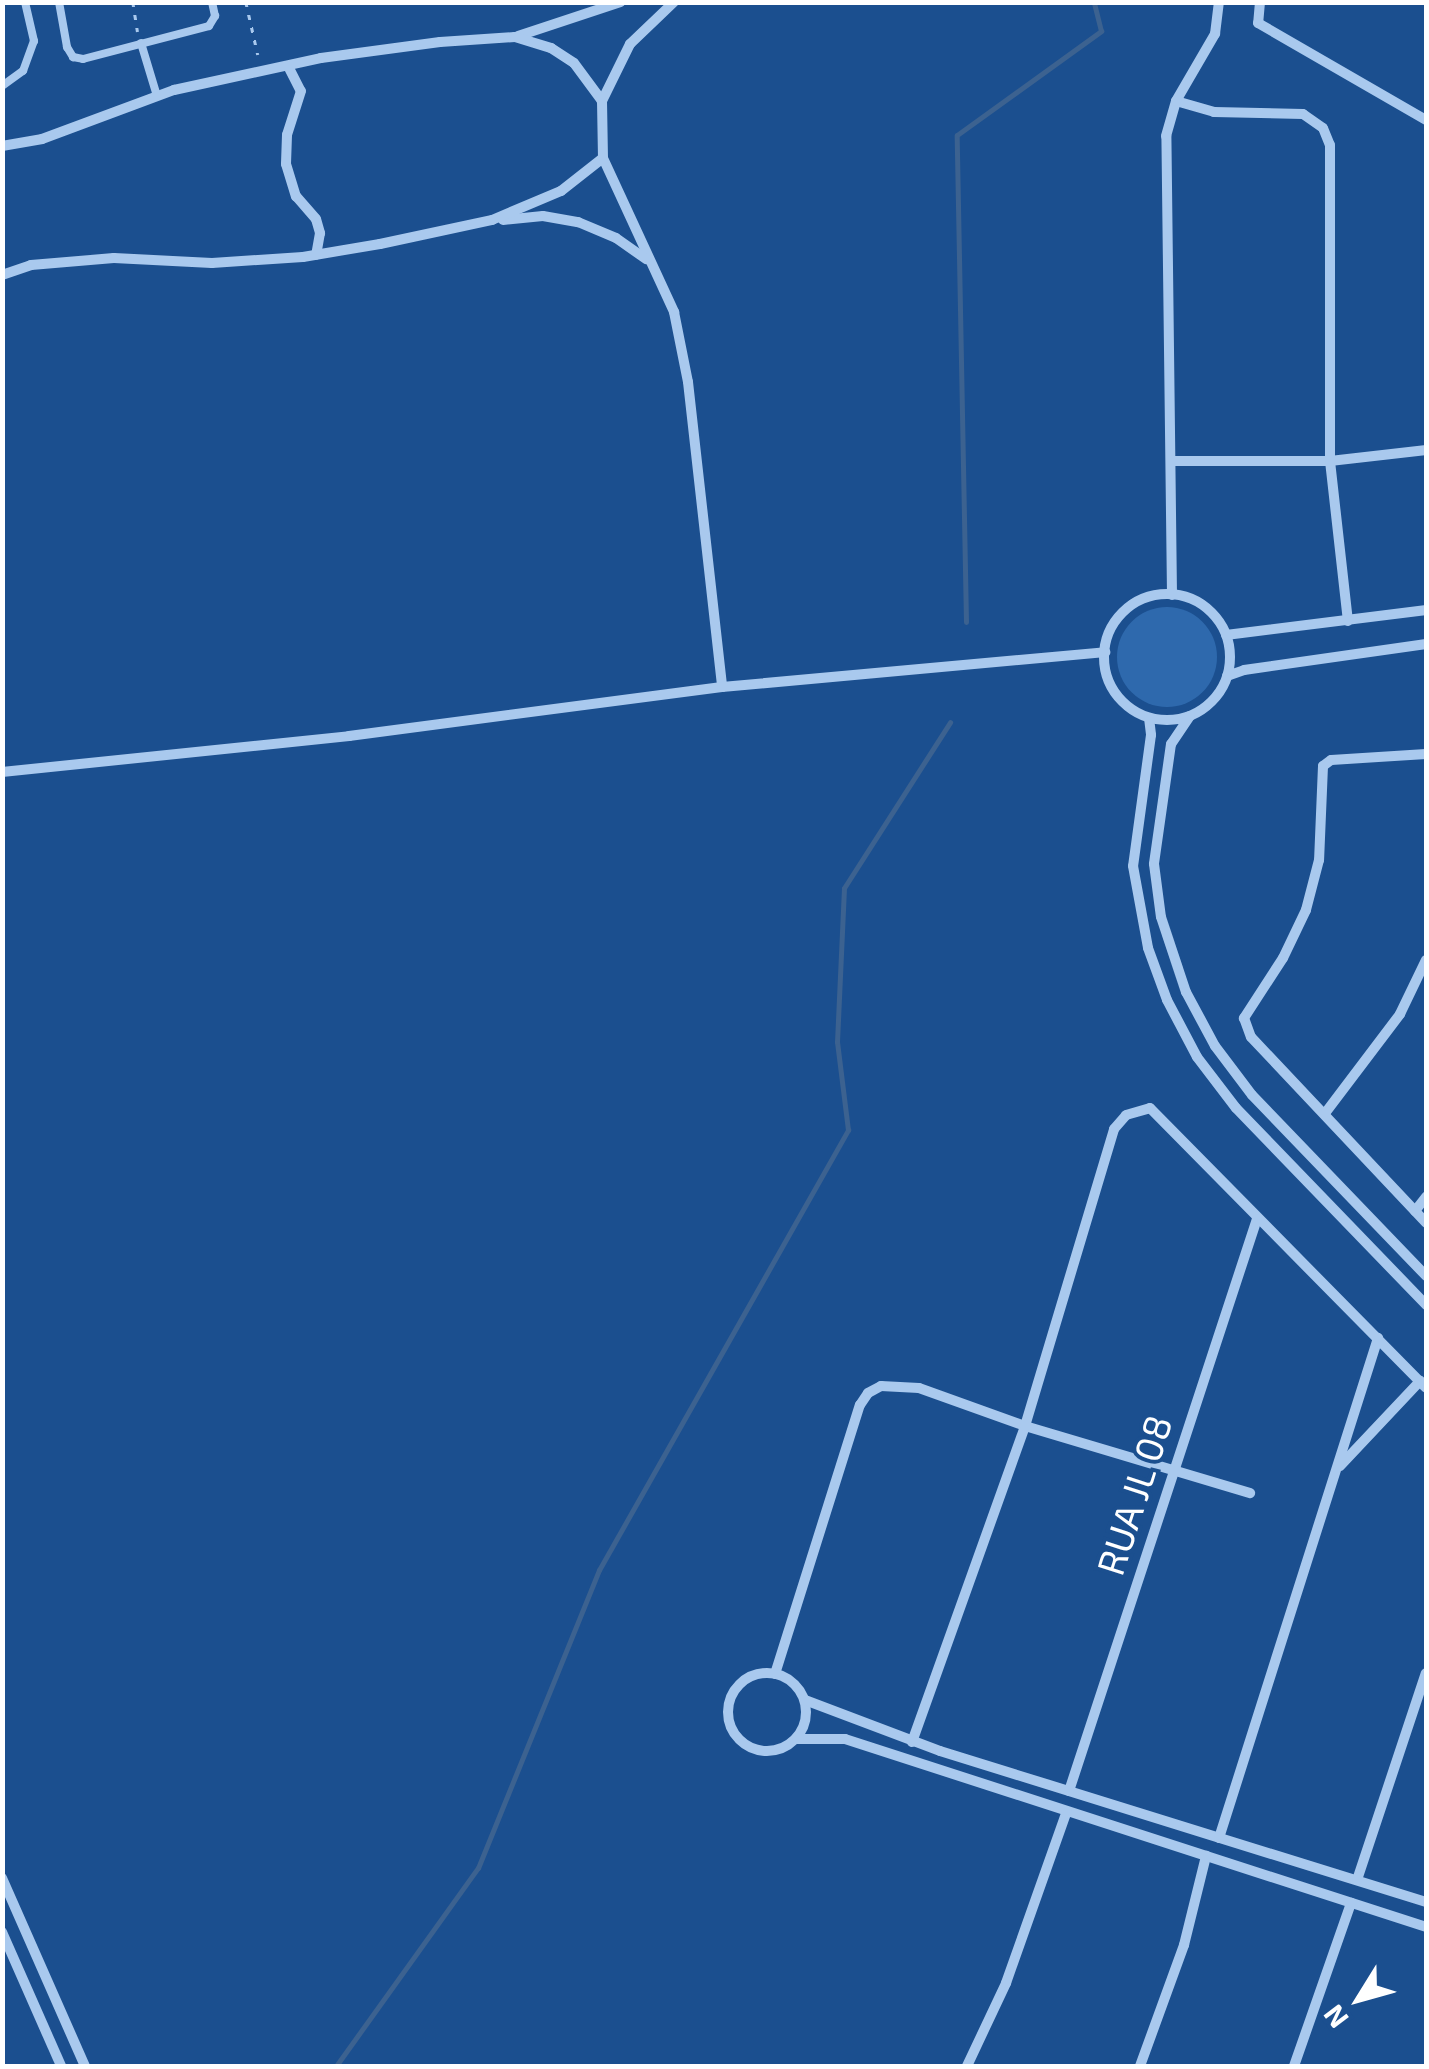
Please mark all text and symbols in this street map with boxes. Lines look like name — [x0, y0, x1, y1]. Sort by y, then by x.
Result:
street label: RUA JL 08 — [1086, 1408, 1182, 1582]
north arrow — [1309, 1949, 1409, 2049]
text: N — [1315, 1999, 1355, 2035]

